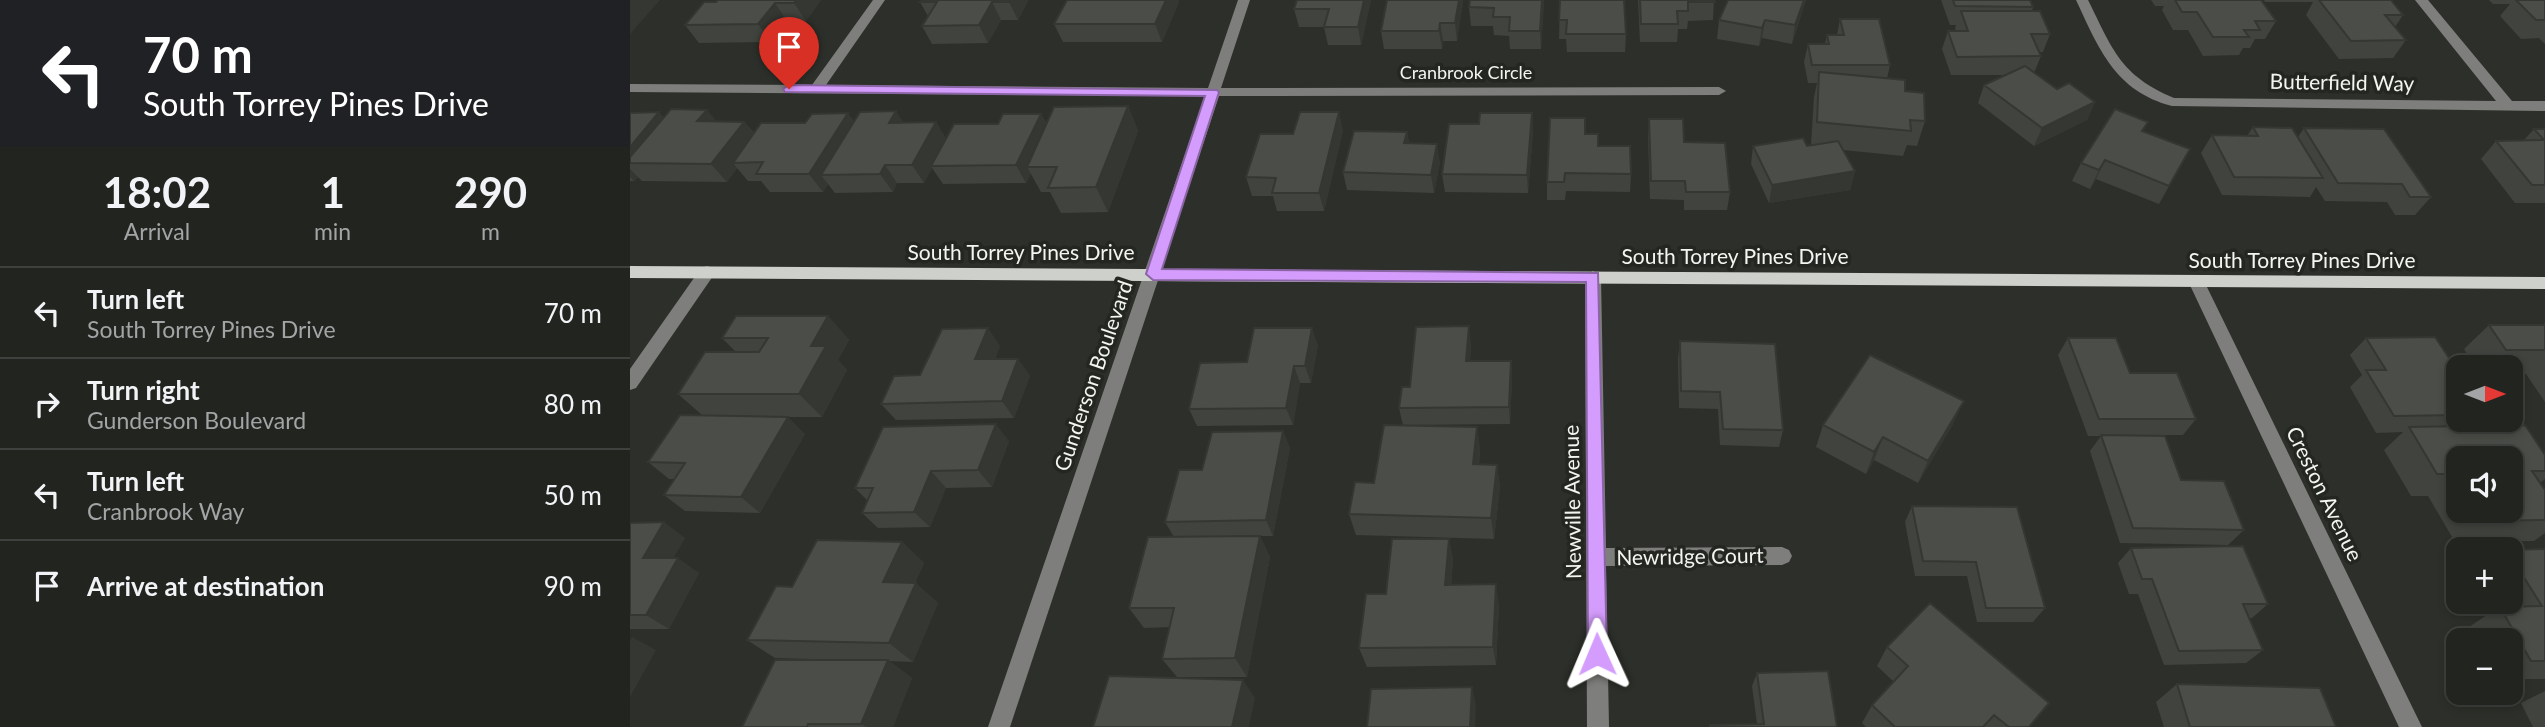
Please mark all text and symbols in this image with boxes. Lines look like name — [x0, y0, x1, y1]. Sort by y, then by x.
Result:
pin — [759, 17, 819, 89]
text: 70 m — [143, 25, 253, 83]
icon: left — [28, 28, 119, 119]
icon: arrive — [770, 28, 808, 66]
street label: Cranbrook Circle — [1400, 61, 1532, 83]
street label: Butterfield Way — [2270, 68, 2415, 95]
text: South Torrey Pines Drive — [143, 84, 489, 123]
text: 18:02 — [103, 167, 211, 217]
text: 1 — [320, 167, 345, 217]
text: 290 — [454, 167, 527, 217]
text: Arrival — [124, 217, 190, 245]
text: min — [314, 217, 351, 245]
text: m — [481, 217, 500, 245]
street label: South Torrey Pines Drive — [908, 239, 1134, 264]
street label: South Torrey Pines Drive — [1622, 243, 1848, 268]
street label: South Torrey Pines Drive — [2189, 247, 2415, 272]
street label: Gunderson Boulevard — [1048, 277, 1137, 474]
text: Turn left — [87, 283, 184, 315]
icon: left — [28, 294, 66, 332]
text: 70 m — [544, 297, 602, 329]
text: South Torrey Pines Drive — [87, 315, 336, 343]
north arrow — [2446, 355, 2524, 432]
map controls — [2446, 355, 2523, 705]
text: Turn right — [87, 374, 200, 406]
icon: right — [28, 385, 66, 423]
text: 80 m — [544, 388, 602, 420]
text: Gunderson Boulevard — [87, 406, 306, 434]
street label: Creston Avenue — [2282, 422, 2369, 565]
street label: Newville Avenue — [1558, 425, 1585, 579]
button: sound — [2446, 446, 2523, 523]
text: Turn left — [87, 465, 184, 497]
icon: left — [28, 476, 66, 514]
text: 50 m — [544, 479, 602, 511]
text: Cranbrook Way — [87, 497, 244, 525]
button: + — [2446, 537, 2523, 614]
street label: Newridge Court — [1616, 542, 1764, 569]
icon: arrive — [28, 567, 66, 605]
text: Arrive at destination — [87, 570, 324, 602]
text: 90 m — [544, 570, 602, 602]
position arrow — [1560, 617, 1634, 691]
button: − — [2446, 628, 2523, 705]

